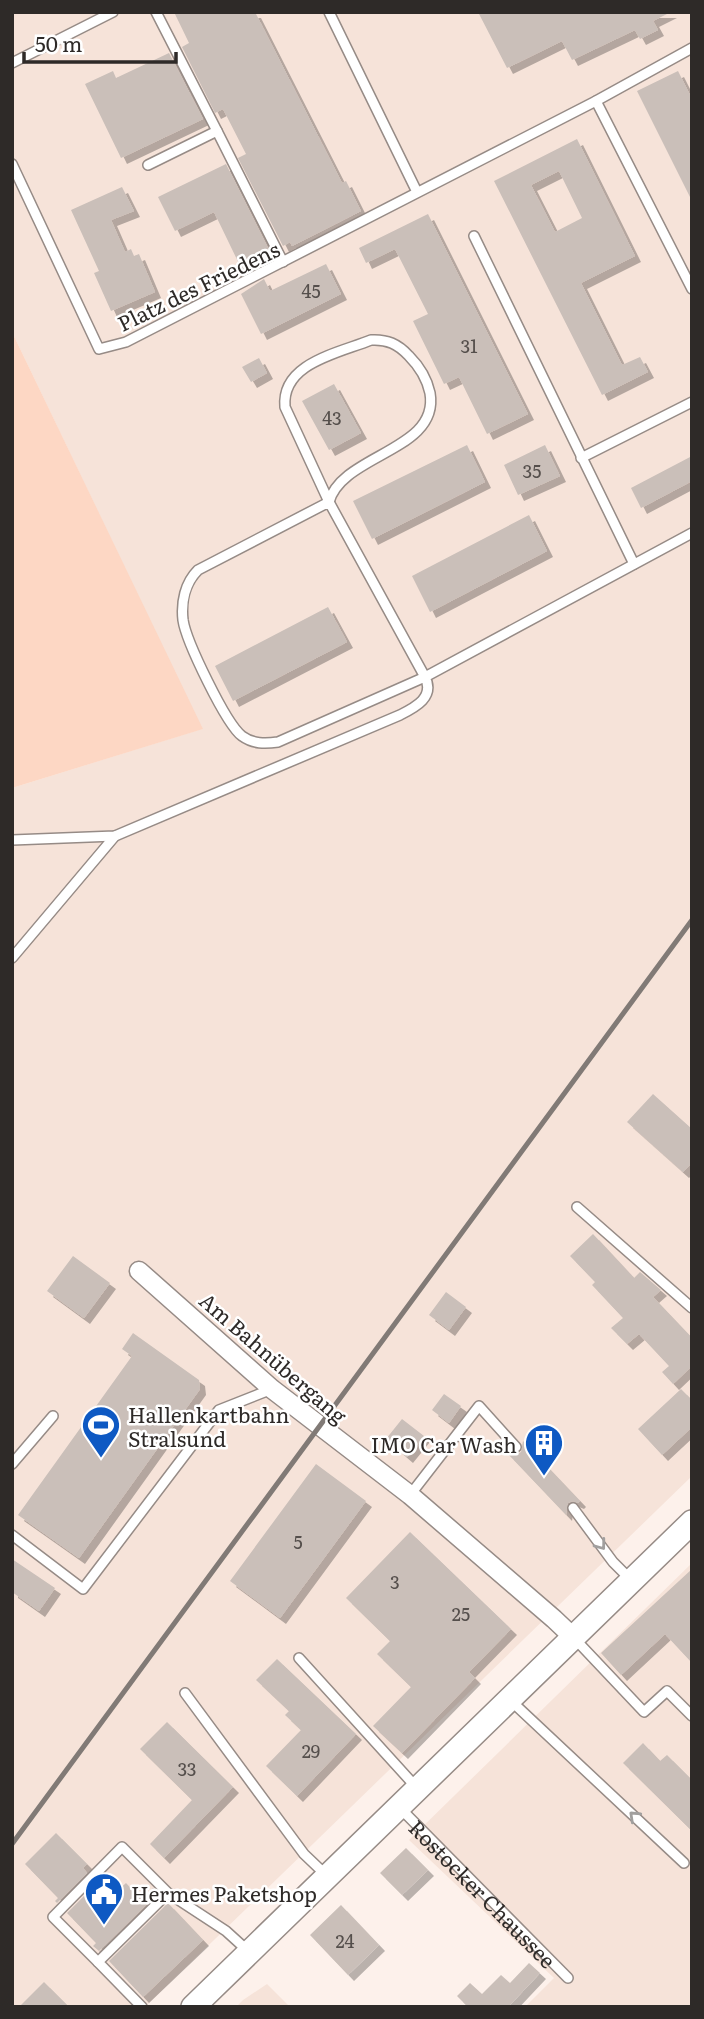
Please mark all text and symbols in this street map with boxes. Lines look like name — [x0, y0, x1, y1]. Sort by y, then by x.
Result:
scale bar — [24, 21, 177, 65]
text: 50 m — [35, 27, 82, 58]
street label: Platz des Friedens — [112, 232, 284, 338]
house number: 45 — [301, 277, 321, 304]
house number: 31 — [460, 332, 478, 359]
house number: 43 — [322, 404, 342, 431]
house number: 35 — [523, 457, 541, 484]
street label: Am Bahnübergang — [194, 1284, 355, 1430]
place label: Hallenkartbahn Stralsund — [128, 1398, 289, 1453]
sports icon: Hallenkartbahn Stralsund — [80, 1404, 122, 1459]
building icon: IMO Car Wash — [523, 1422, 565, 1477]
place label: IMO Car Wash — [371, 1428, 517, 1459]
house number: 5 — [293, 1528, 303, 1555]
one-way arrow — [592, 1537, 605, 1550]
house number: 3 — [390, 1568, 400, 1595]
house number: 25 — [452, 1600, 470, 1627]
house number: 29 — [302, 1737, 320, 1764]
house number: 33 — [178, 1755, 196, 1782]
street label: Rostocker Chaussee — [403, 1811, 564, 1974]
one-way arrow — [629, 1812, 642, 1825]
public building icon: Hermes Paketshop — [83, 1871, 125, 1926]
place label: Hermes Paketshop — [131, 1877, 317, 1908]
house number: 24 — [335, 1927, 355, 1954]

